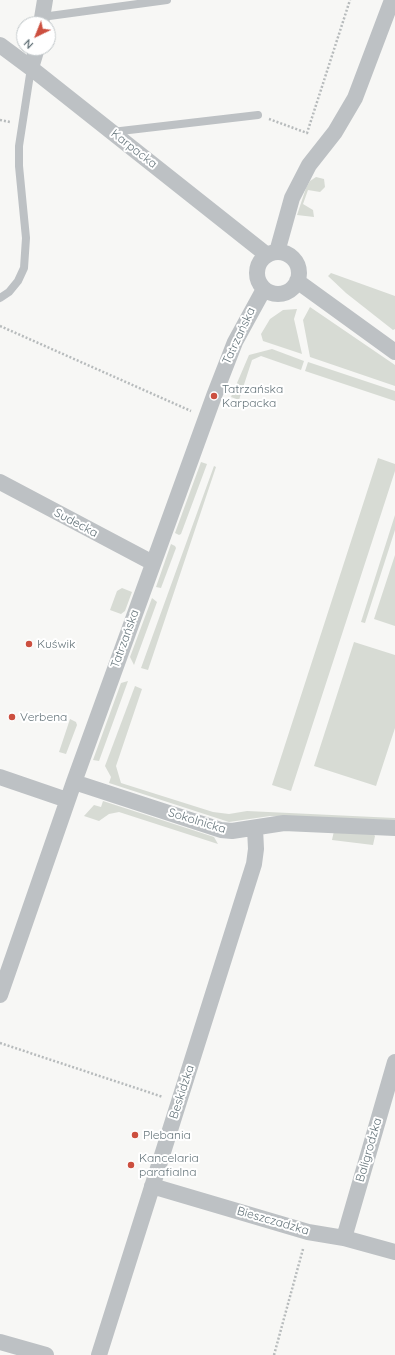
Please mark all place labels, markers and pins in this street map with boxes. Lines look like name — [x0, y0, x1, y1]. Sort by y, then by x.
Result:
place label: Tatrzańska Karpacka — [222, 382, 283, 410]
marker: Tatrzańska Karpacka — [209, 391, 219, 401]
place label: Kuświk — [37, 637, 75, 651]
marker: Kuświk — [24, 639, 34, 649]
place label: Verbena — [20, 710, 67, 724]
marker: Verbena — [7, 712, 17, 722]
place label: Plebania — [143, 1128, 191, 1142]
marker: Plebania — [130, 1130, 140, 1140]
place label: Kancelaria parafialna — [139, 1151, 199, 1179]
marker: Kancelaria parafialna — [126, 1160, 136, 1170]

